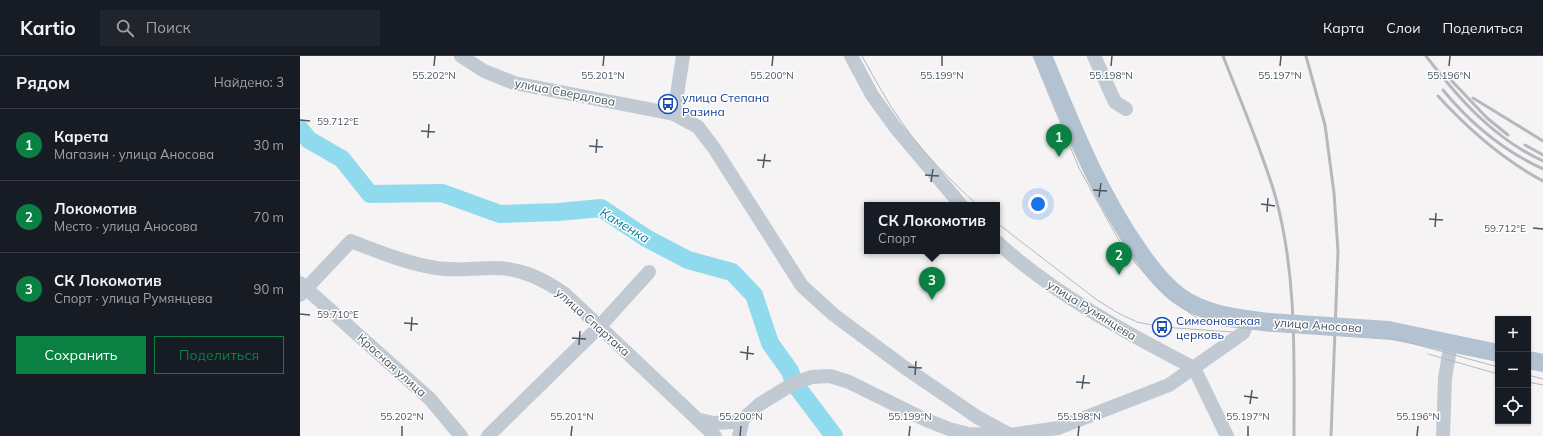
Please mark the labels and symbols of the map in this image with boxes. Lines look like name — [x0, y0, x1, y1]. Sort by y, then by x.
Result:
text: 55.202°N — [412, 69, 456, 82]
text: 55.201°N — [581, 69, 625, 82]
text: 55.200°N — [750, 69, 794, 82]
text: 55.199°N — [920, 69, 964, 82]
text: 55.198°N — [1089, 69, 1133, 82]
text: 55.197°N — [1258, 69, 1302, 82]
text: 55.196°N — [1427, 69, 1471, 82]
street label: улица Свердлова — [513, 75, 617, 109]
place label: улица Степана Разина — [682, 90, 769, 119]
bus stop icon: улица Степана Разина — [657, 93, 679, 115]
text: 59.712°E — [317, 115, 359, 128]
pin: 1 — [1046, 124, 1072, 157]
your location — [1028, 194, 1048, 214]
water label: Каменка — [597, 204, 653, 246]
text: 59.712°E — [1484, 222, 1526, 235]
pin: 2 — [1106, 242, 1132, 275]
pin: 3 — [919, 267, 945, 300]
street label: улица Румянцева — [1045, 277, 1139, 343]
street label: улица Спартака — [553, 285, 633, 359]
text: 59.710°E — [317, 308, 359, 321]
place label: Симеоновская церковь — [1176, 313, 1260, 342]
street label: улица Аносова — [1274, 314, 1362, 336]
bus stop icon: Симеоновская церковь — [1151, 316, 1173, 338]
street label: Красная улица — [354, 330, 430, 400]
text: 55.202°N — [380, 410, 424, 423]
text: 55.201°N — [550, 410, 594, 423]
text: 55.200°N — [719, 410, 763, 423]
text: 55.199°N — [888, 410, 932, 423]
text: 55.198°N — [1057, 410, 1101, 423]
text: 55.197°N — [1226, 410, 1270, 423]
text: 55.196°N — [1396, 410, 1440, 423]

